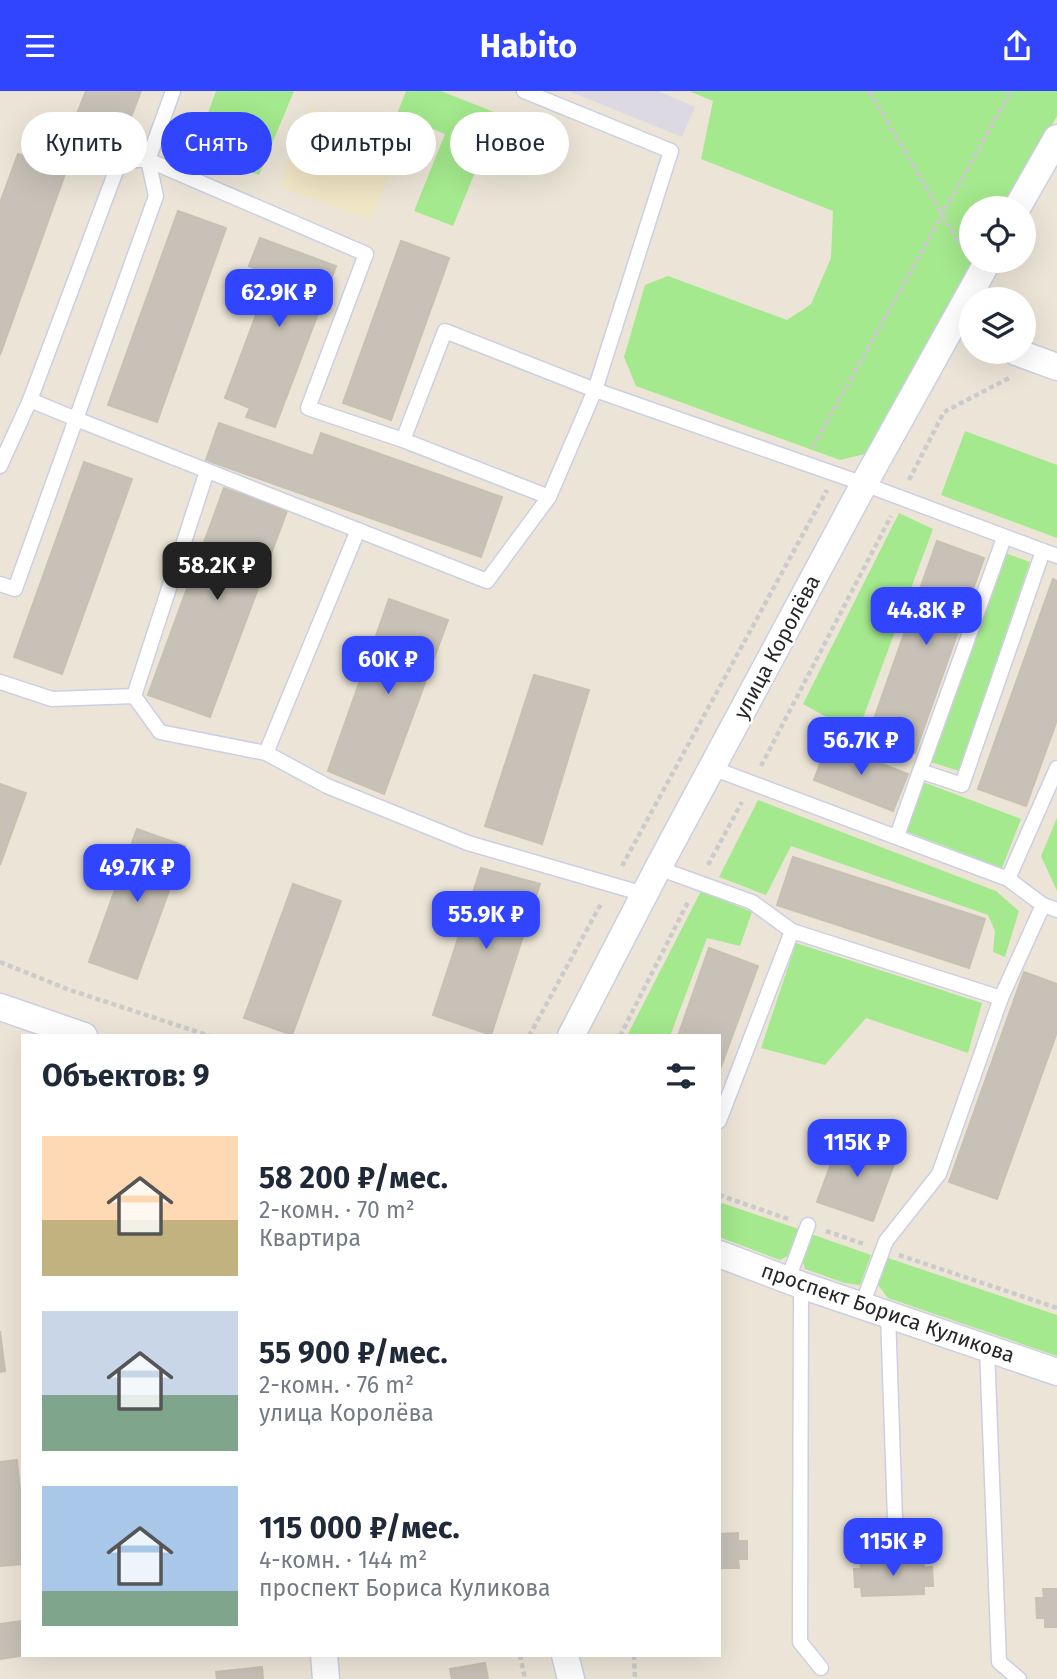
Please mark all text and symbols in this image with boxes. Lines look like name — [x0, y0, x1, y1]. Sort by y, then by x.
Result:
icon: menu — [21, 27, 59, 65]
text: Habito — [480, 27, 577, 65]
icon: share — [998, 27, 1036, 65]
chip: Купить — [21, 112, 147, 175]
chip: Снять — [161, 112, 272, 175]
chip: Фильтры — [286, 112, 436, 175]
chip: Новое — [450, 112, 569, 175]
map controls — [959, 196, 1036, 364]
button: locate — [959, 196, 1036, 273]
pin: 62.9K ₽ — [214, 269, 344, 329]
text: 62.9K ₽ — [241, 278, 317, 306]
button: layers — [959, 287, 1036, 364]
pin: 58.2K ₽ — [152, 543, 282, 602]
text: 58.2K ₽ — [179, 551, 255, 579]
street label: улица Королёва — [728, 570, 826, 724]
pin: 44.8K ₽ — [861, 587, 991, 647]
text: 44.8K ₽ — [887, 596, 965, 624]
pin: 60K ₽ — [339, 637, 437, 696]
text: 60K ₽ — [358, 645, 418, 673]
pin: 56.7K ₽ — [796, 717, 926, 777]
text: 56.7K ₽ — [823, 726, 899, 754]
pin: 49.7K ₽ — [72, 845, 202, 904]
text: 49.7K ₽ — [99, 853, 175, 881]
pin: 55.9K ₽ — [421, 891, 551, 951]
text: 55.9K ₽ — [448, 900, 524, 928]
icon: filters — [662, 1057, 700, 1095]
text: Объектов: 9 — [42, 1058, 209, 1094]
pin: 115K ₽ — [800, 1119, 914, 1179]
text: 115K ₽ — [824, 1128, 890, 1156]
text: 58 200 ₽/мес. — [259, 1160, 448, 1196]
icon: home — [98, 1164, 182, 1248]
text: 2-комн. · 70 m² — [259, 1196, 415, 1224]
text: Квартира — [259, 1224, 361, 1252]
street label: проспект Бориса Куликова — [758, 1257, 1018, 1369]
text: 55 900 ₽/мес. — [259, 1335, 448, 1371]
icon: home — [98, 1339, 182, 1423]
text: 2-комн. · 76 m² — [259, 1371, 414, 1399]
text: улица Королёва — [259, 1399, 434, 1427]
text: 115 000 ₽/мес. — [259, 1510, 460, 1546]
icon: home — [98, 1514, 182, 1598]
pin: 115K ₽ — [836, 1519, 950, 1578]
text: 115K ₽ — [860, 1527, 926, 1555]
text: 4-комн. · 144 m² — [259, 1546, 427, 1574]
text: проспект Бориса Куликова — [259, 1574, 551, 1602]

